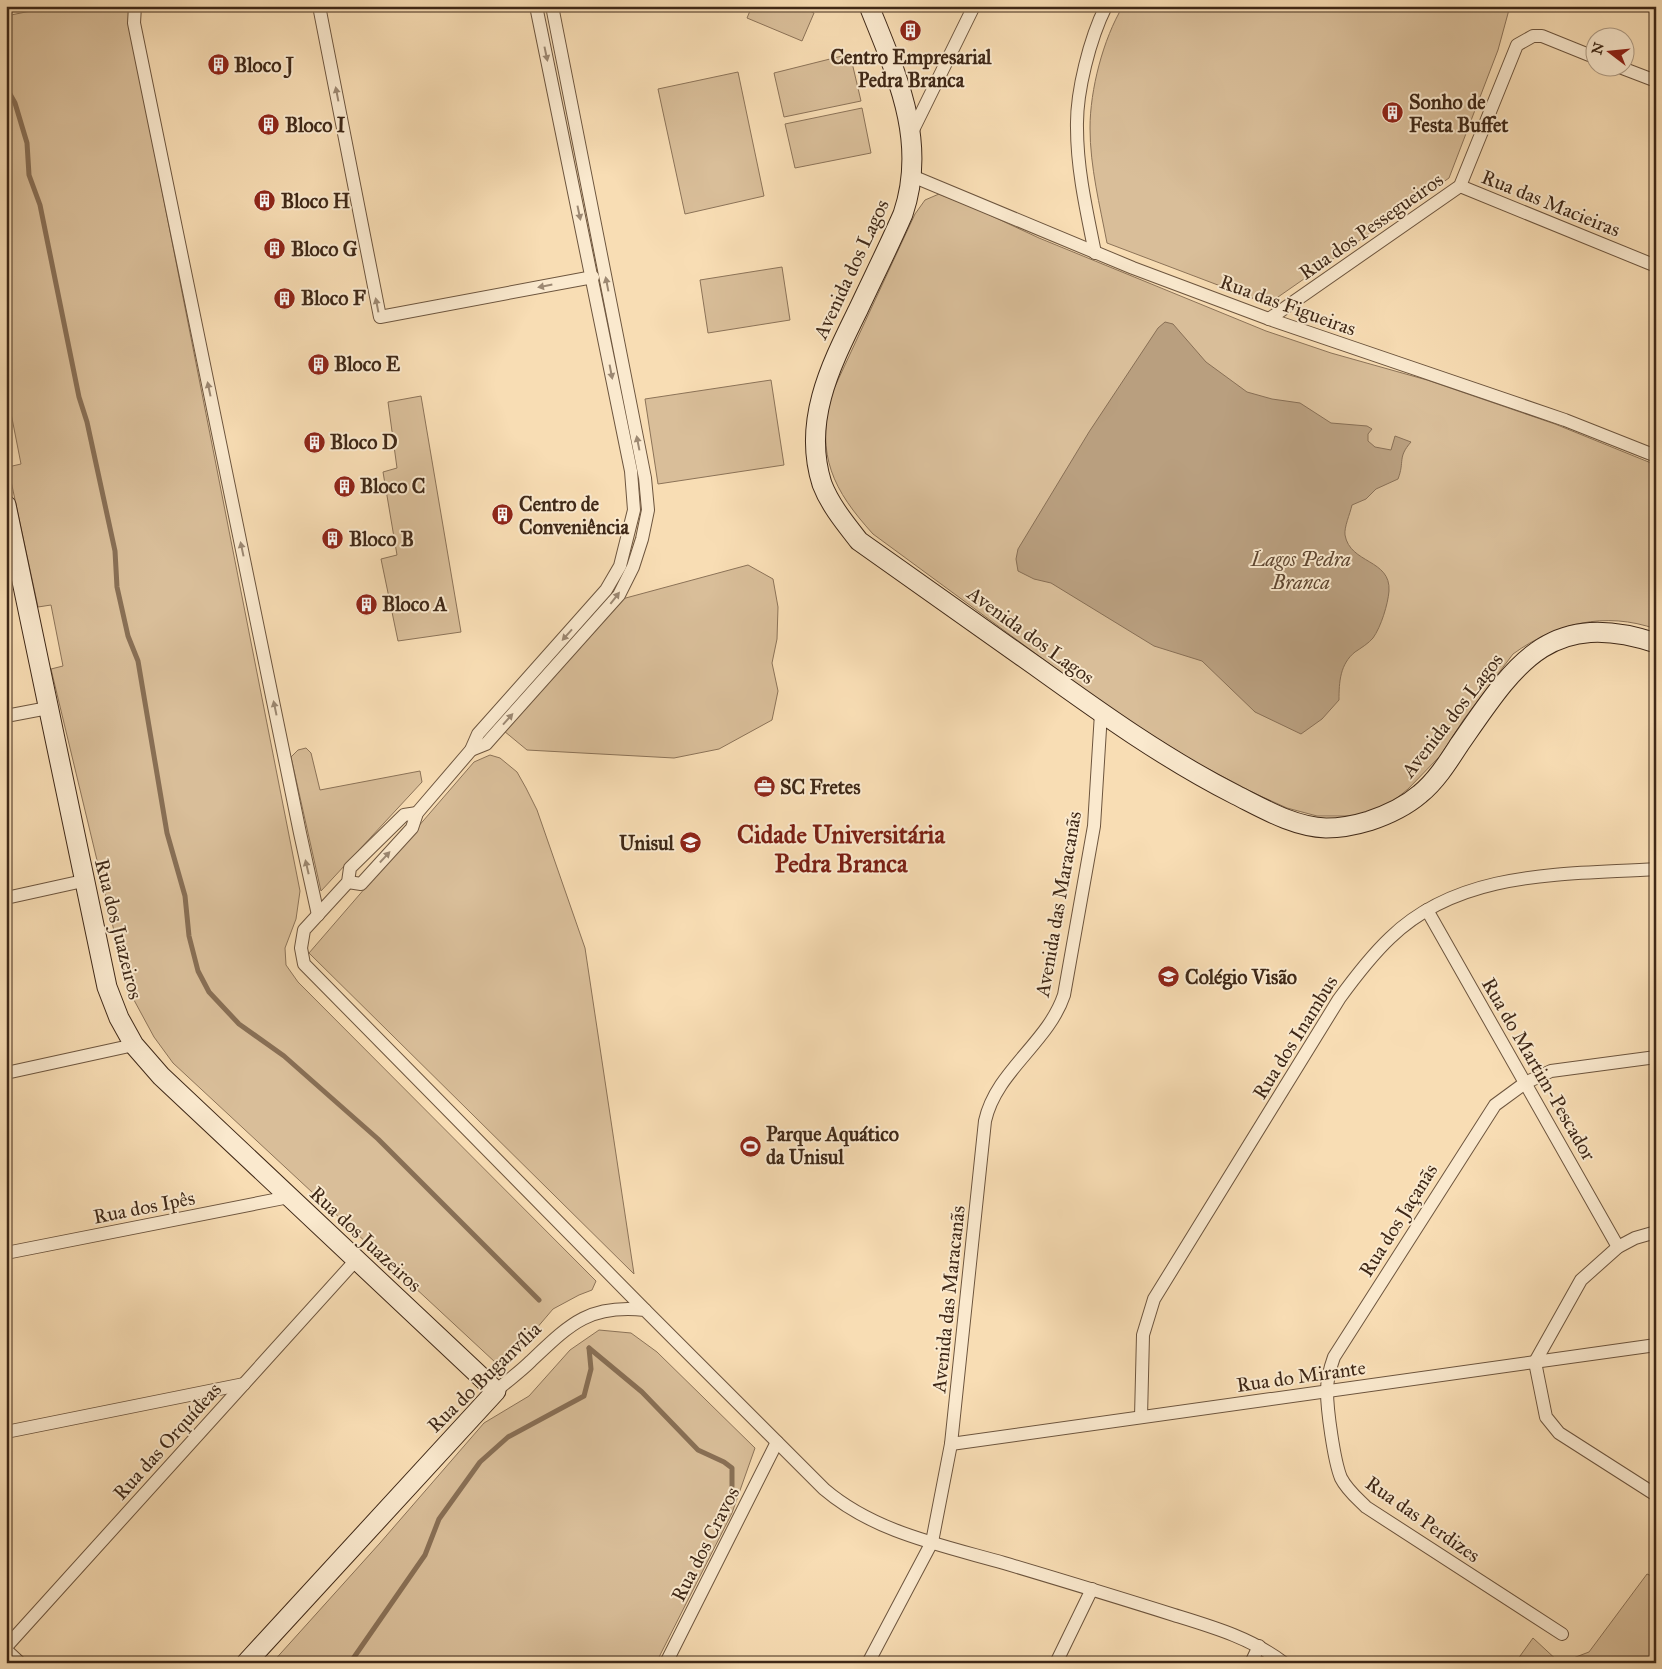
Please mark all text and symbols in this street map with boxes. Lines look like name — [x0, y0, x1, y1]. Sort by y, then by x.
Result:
building icon: Centro Empresarial Pedra Branca — [899, 19, 923, 43]
north arrow — [1584, 28, 1634, 78]
text: N — [1588, 40, 1608, 57]
place label: Centro Empresarial Pedra Branca — [830, 45, 992, 92]
one-way arrow — [542, 46, 550, 62]
building icon: Bloco J — [206, 53, 230, 77]
place label: Bloco J — [234, 53, 295, 79]
one-way arrow — [332, 86, 340, 102]
place label: Sonho de Festa Buffet — [1409, 90, 1509, 137]
building icon: Sonho de Festa Buffet — [1381, 101, 1405, 125]
building icon: Bloco I — [257, 113, 281, 137]
place label: Bloco I — [285, 113, 346, 137]
street label: Rua das Macieiras — [1478, 164, 1624, 242]
street label: Rua dos Pessegueiros — [1294, 167, 1448, 286]
building icon: Bloco H — [253, 189, 277, 213]
place label: Bloco H — [281, 189, 350, 213]
street label: Avenida dos Lagos — [808, 195, 895, 344]
one-way arrow — [575, 205, 583, 221]
building icon: Bloco G — [263, 237, 287, 261]
place label: Bloco G — [291, 237, 358, 261]
street label: Rua das Figueiras — [1216, 269, 1359, 342]
one-way arrow — [602, 275, 610, 291]
one-way arrow — [536, 283, 552, 291]
building icon: Bloco F — [273, 286, 297, 310]
place label: Bloco F — [301, 286, 367, 310]
one-way arrow — [373, 297, 381, 313]
building icon: Bloco E — [306, 352, 330, 376]
place label: Bloco E — [334, 352, 401, 376]
one-way arrow — [607, 365, 615, 380]
one-way arrow — [205, 381, 213, 397]
building icon: Bloco D — [302, 430, 326, 454]
place label: Bloco D — [330, 430, 398, 454]
one-way arrow — [634, 435, 642, 451]
building icon: Bloco C — [332, 474, 356, 498]
place label: Bloco C — [360, 474, 425, 498]
place label: Centro de Conveniência — [519, 492, 629, 539]
building icon: Centro de Conveniência — [491, 503, 515, 527]
building icon: Bloco B — [321, 527, 345, 551]
place label: Bloco B — [349, 527, 414, 551]
one-way arrow — [238, 541, 246, 556]
park label: Lagos Pedra Branca — [1250, 547, 1351, 594]
street label: Avenida dos Lagos — [961, 580, 1099, 690]
one-way arrow — [610, 591, 621, 604]
building icon: Bloco A — [354, 592, 378, 616]
place label: Bloco A — [382, 592, 448, 616]
one-way arrow — [561, 628, 572, 641]
street label: Avenida dos Lagos — [1395, 648, 1509, 783]
one-way arrow — [270, 699, 278, 715]
one-way arrow — [502, 714, 514, 726]
office icon: SC Fretes — [752, 775, 776, 799]
place label: SC Fretes — [780, 775, 861, 799]
street label: Avenida das Maracanãs — [1030, 809, 1086, 1000]
district label: Cidade Universitária Pedra Branca — [737, 819, 945, 879]
place label: Unisul — [619, 831, 675, 855]
school or university icon: Unisul — [678, 831, 702, 855]
one-way arrow — [379, 851, 391, 863]
street label: Rua dos Juazeiros — [89, 856, 148, 1002]
one-way arrow — [303, 859, 311, 875]
school or university icon: Colégio Visão — [1157, 965, 1181, 989]
place label: Colégio Visão — [1185, 965, 1297, 990]
street label: Rua dos Inambus — [1247, 971, 1343, 1103]
street label: Rua do Martim-Pescador — [1477, 973, 1601, 1165]
place label: Parque Aquático da Unisul — [766, 1122, 899, 1169]
sports icon: Parque Aquático da Unisul — [738, 1134, 762, 1158]
street label: Rua dos Jaçanãs — [1354, 1159, 1443, 1281]
street label: Rua dos Juazeiros — [304, 1181, 427, 1298]
street label: Rua dos Ipês — [91, 1185, 197, 1229]
street label: Avenida das Maracanãs — [926, 1204, 970, 1395]
street label: Rua do Buganvília — [422, 1316, 547, 1438]
street label: Rua do Mirante — [1235, 1355, 1367, 1397]
street label: Rua das Orquídeas — [108, 1377, 227, 1505]
street label: Rua das Perdizes — [1361, 1471, 1485, 1567]
street label: Rua dos Cravos — [666, 1483, 744, 1605]

